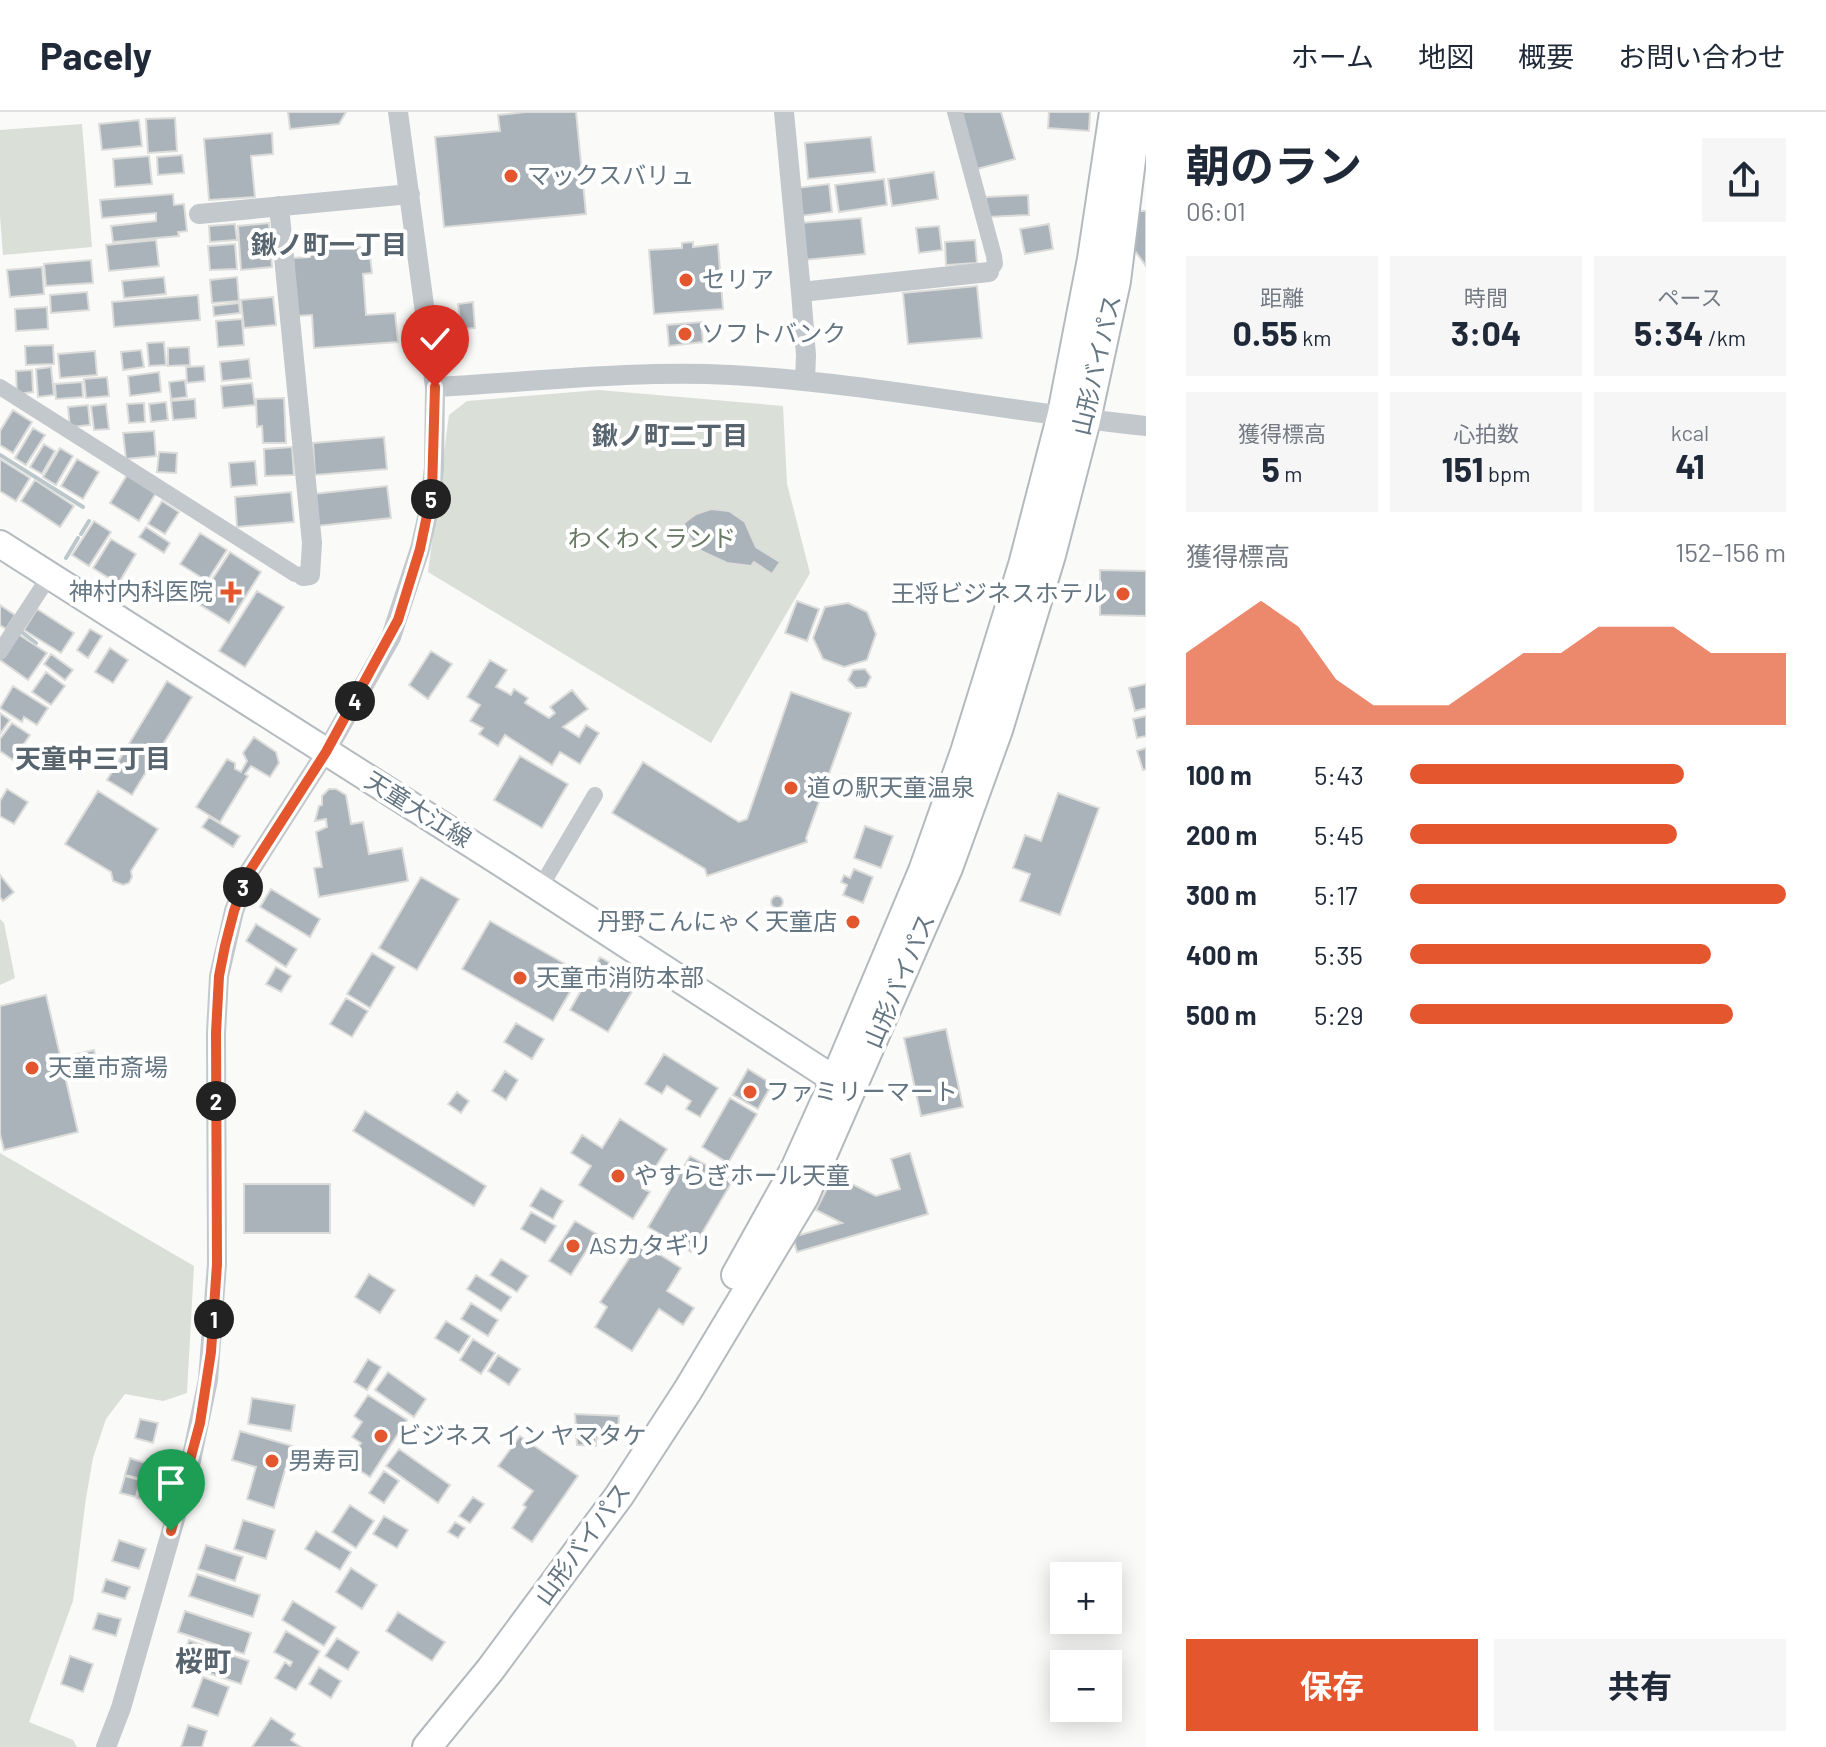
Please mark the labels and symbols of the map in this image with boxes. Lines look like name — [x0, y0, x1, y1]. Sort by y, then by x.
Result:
place label: マックスバリュ — [527, 160, 694, 189]
marker: マックスバリュ — [502, 167, 520, 185]
district label: 鍬ノ町一丁目 — [251, 228, 407, 259]
place label: セリア — [702, 264, 774, 293]
marker: セリア — [677, 271, 695, 289]
street label: 山形バイパス — [1065, 291, 1126, 438]
pin — [401, 305, 469, 387]
place label: ソフトバンク — [701, 318, 846, 347]
marker: ソフトバンク — [676, 325, 694, 343]
district label: 鍬ノ町二丁目 — [592, 419, 748, 450]
pin: 5 — [411, 479, 451, 519]
park label: わくわくランド — [568, 523, 736, 552]
place label: 神村内科医院 — [69, 576, 213, 605]
place label: 王将ビジネスホテル — [891, 578, 1107, 607]
marker: 神村内科医院 — [220, 581, 242, 603]
marker: 王将ビジネスホテル — [1114, 585, 1132, 603]
pin: 4 — [335, 681, 375, 721]
district label: 天童中三丁目 — [15, 742, 171, 773]
street label: 天童大江線 — [360, 765, 477, 853]
place label: 道の駅天童温泉 — [807, 772, 975, 801]
marker: 道の駅天童温泉 — [782, 779, 800, 797]
pin: 3 — [223, 867, 263, 907]
place label: 丹野こんにゃく天童店 — [597, 906, 837, 935]
street label: 山形バイパス — [857, 909, 940, 1052]
marker: 丹野こんにゃく天童店 — [844, 913, 862, 931]
place label: 天童市消防本部 — [536, 962, 704, 991]
marker: 天童市消防本部 — [511, 969, 529, 987]
place label: 天童市斎場 — [48, 1052, 168, 1081]
marker: 天童市斎場 — [23, 1059, 41, 1077]
place label: ファミリーマート — [766, 1076, 958, 1105]
pin: 2 — [196, 1081, 236, 1121]
marker: ファミリーマート — [741, 1083, 759, 1101]
place label: やすらぎホール天童 — [634, 1160, 850, 1189]
marker: やすらぎホール天童 — [609, 1167, 627, 1185]
place label: ASカタギリ — [589, 1230, 713, 1259]
marker: ASカタギリ — [564, 1237, 582, 1255]
pin: 1 — [194, 1299, 234, 1339]
place label: ビジネス イン ヤマタケ — [397, 1420, 647, 1449]
marker: ビジネス イン ヤマタケ — [372, 1427, 390, 1445]
place label: 男寿司 — [288, 1445, 360, 1474]
pin — [137, 1449, 205, 1531]
marker: 男寿司 — [263, 1452, 281, 1470]
street label: 山形バイパス — [528, 1477, 636, 1610]
district label: 桜町 — [175, 1643, 231, 1677]

